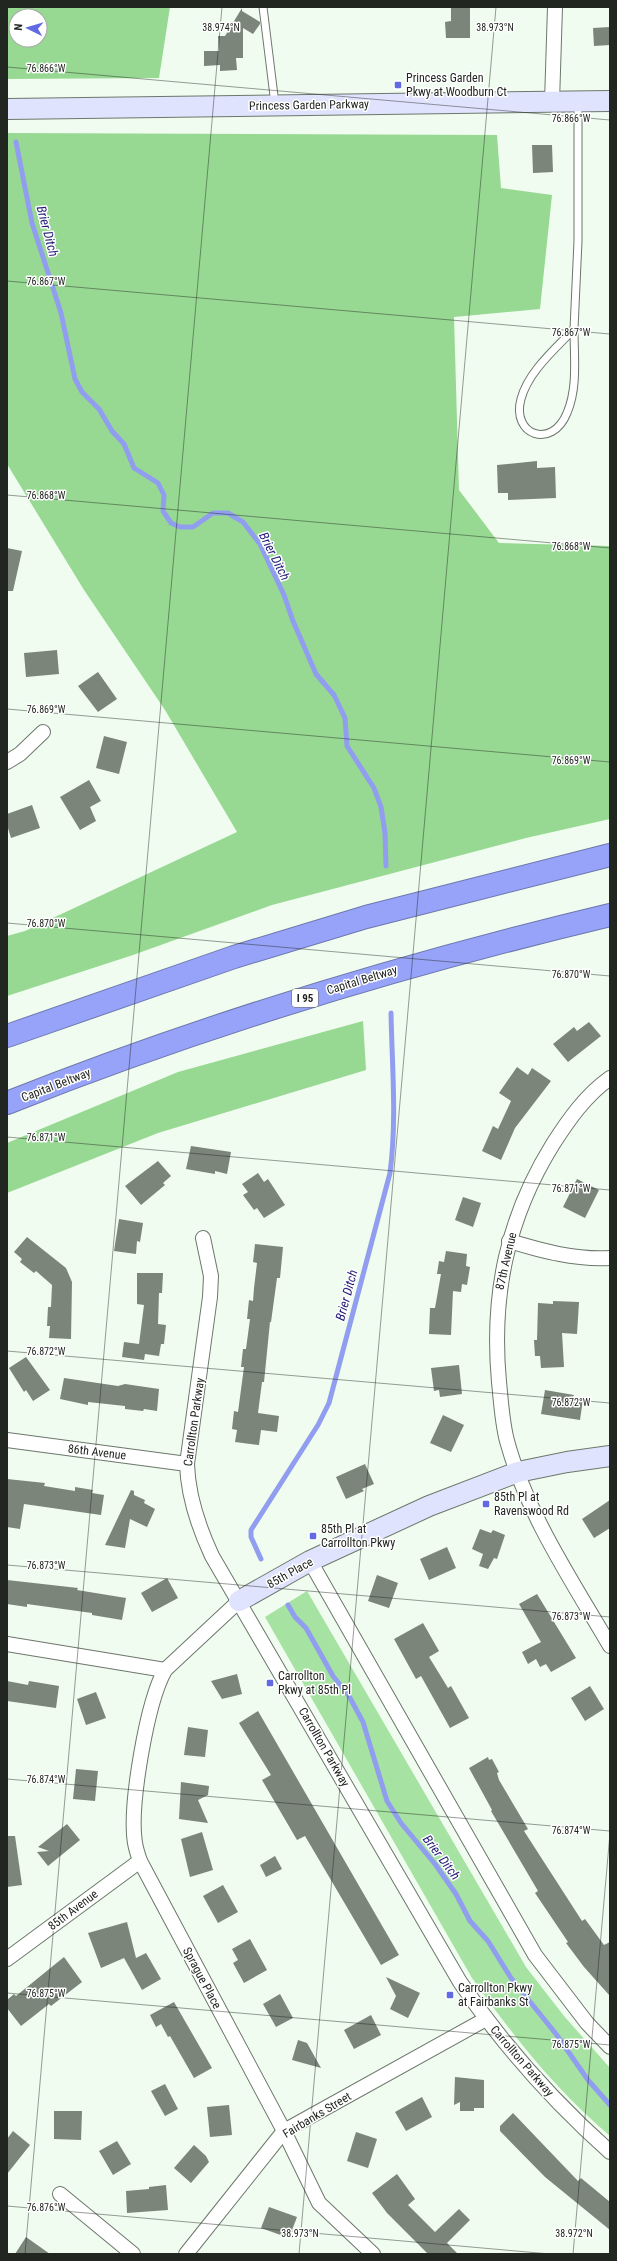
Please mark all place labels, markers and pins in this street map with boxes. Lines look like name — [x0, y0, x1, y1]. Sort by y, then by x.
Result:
place label: Princess Garden Pkwy at Woodburn Ct — [406, 71, 507, 99]
marker: Princess Garden Pkwy at Woodburn Ct — [393, 80, 403, 90]
place label: 85th Pl at Ravenswood Rd — [494, 1490, 569, 1518]
marker: 85th Pl at Ravenswood Rd — [481, 1499, 491, 1509]
place label: 85th Pl at Carrollton Pkwy — [321, 1522, 395, 1550]
marker: 85th Pl at Carrollton Pkwy — [308, 1531, 318, 1541]
place label: Carrollton Pkwy at 85th Pl — [278, 1669, 351, 1697]
marker: Carrollton Pkwy at 85th Pl — [265, 1678, 275, 1688]
place label: Carrollton Pkwy at Fairbanks St — [458, 1981, 532, 2009]
marker: Carrollton Pkwy at Fairbanks St — [445, 1990, 455, 2000]

